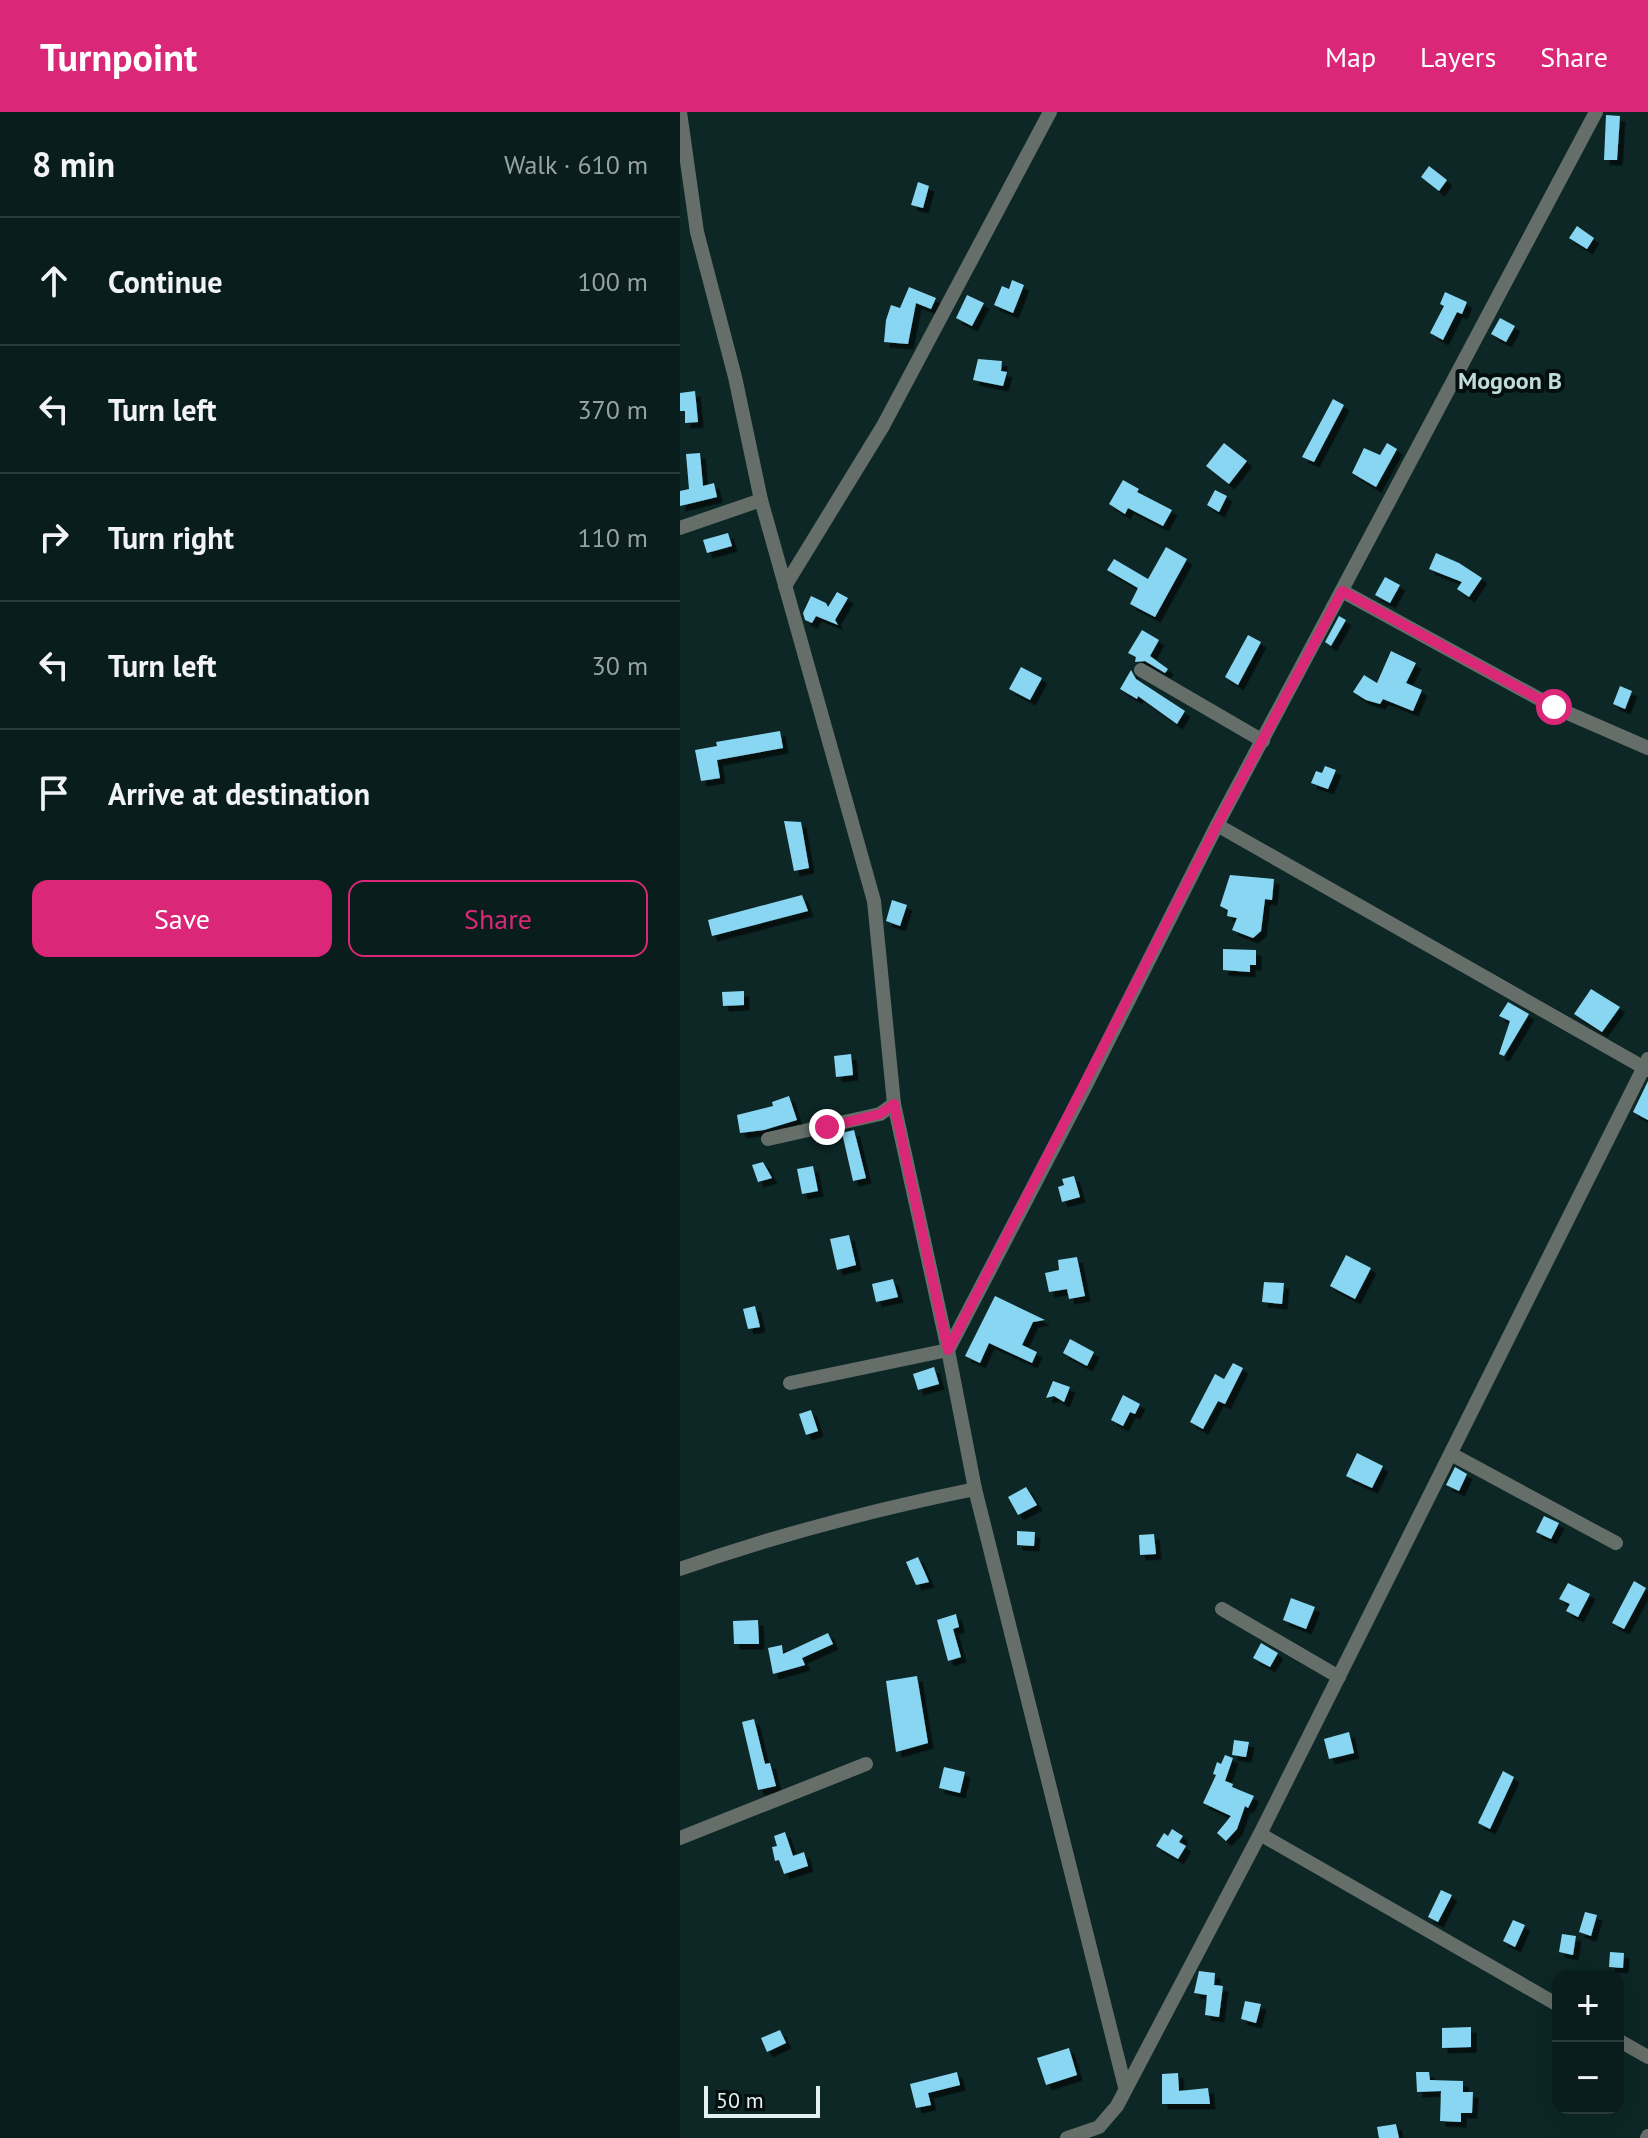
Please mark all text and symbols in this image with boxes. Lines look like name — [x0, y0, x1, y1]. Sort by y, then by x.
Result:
text: Turnpoint — [40, 32, 197, 81]
text: Map — [1325, 38, 1376, 75]
text: Layers — [1420, 38, 1496, 75]
text: Share — [1540, 38, 1608, 75]
text: 8 min — [32, 142, 115, 186]
text: Walk · 610 m — [504, 148, 648, 181]
icon: ahead — [32, 259, 76, 303]
text: Continue — [108, 262, 222, 301]
text: 100 m — [577, 265, 648, 298]
district label: Mogoon B — [1458, 365, 1562, 396]
icon: left — [32, 387, 76, 431]
text: Turn left — [108, 390, 216, 429]
text: 370 m — [577, 393, 648, 426]
icon: right — [32, 515, 76, 559]
text: Turn right — [108, 518, 234, 557]
text: 110 m — [577, 521, 648, 554]
icon: left — [32, 643, 76, 687]
text: Turn left — [108, 646, 216, 685]
text: 30 m — [592, 649, 648, 682]
route start — [1536, 689, 1572, 725]
icon: arrive — [32, 771, 76, 815]
text: Arrive at destination — [108, 774, 370, 813]
button: Save — [32, 880, 332, 957]
button: Share — [348, 880, 648, 957]
route end — [809, 1109, 845, 1145]
map controls — [1552, 1970, 1624, 2114]
button: + — [1552, 1970, 1624, 2042]
button: − — [1552, 2042, 1624, 2114]
scale bar — [704, 2082, 820, 2118]
text: 50 m — [716, 2086, 764, 2114]

